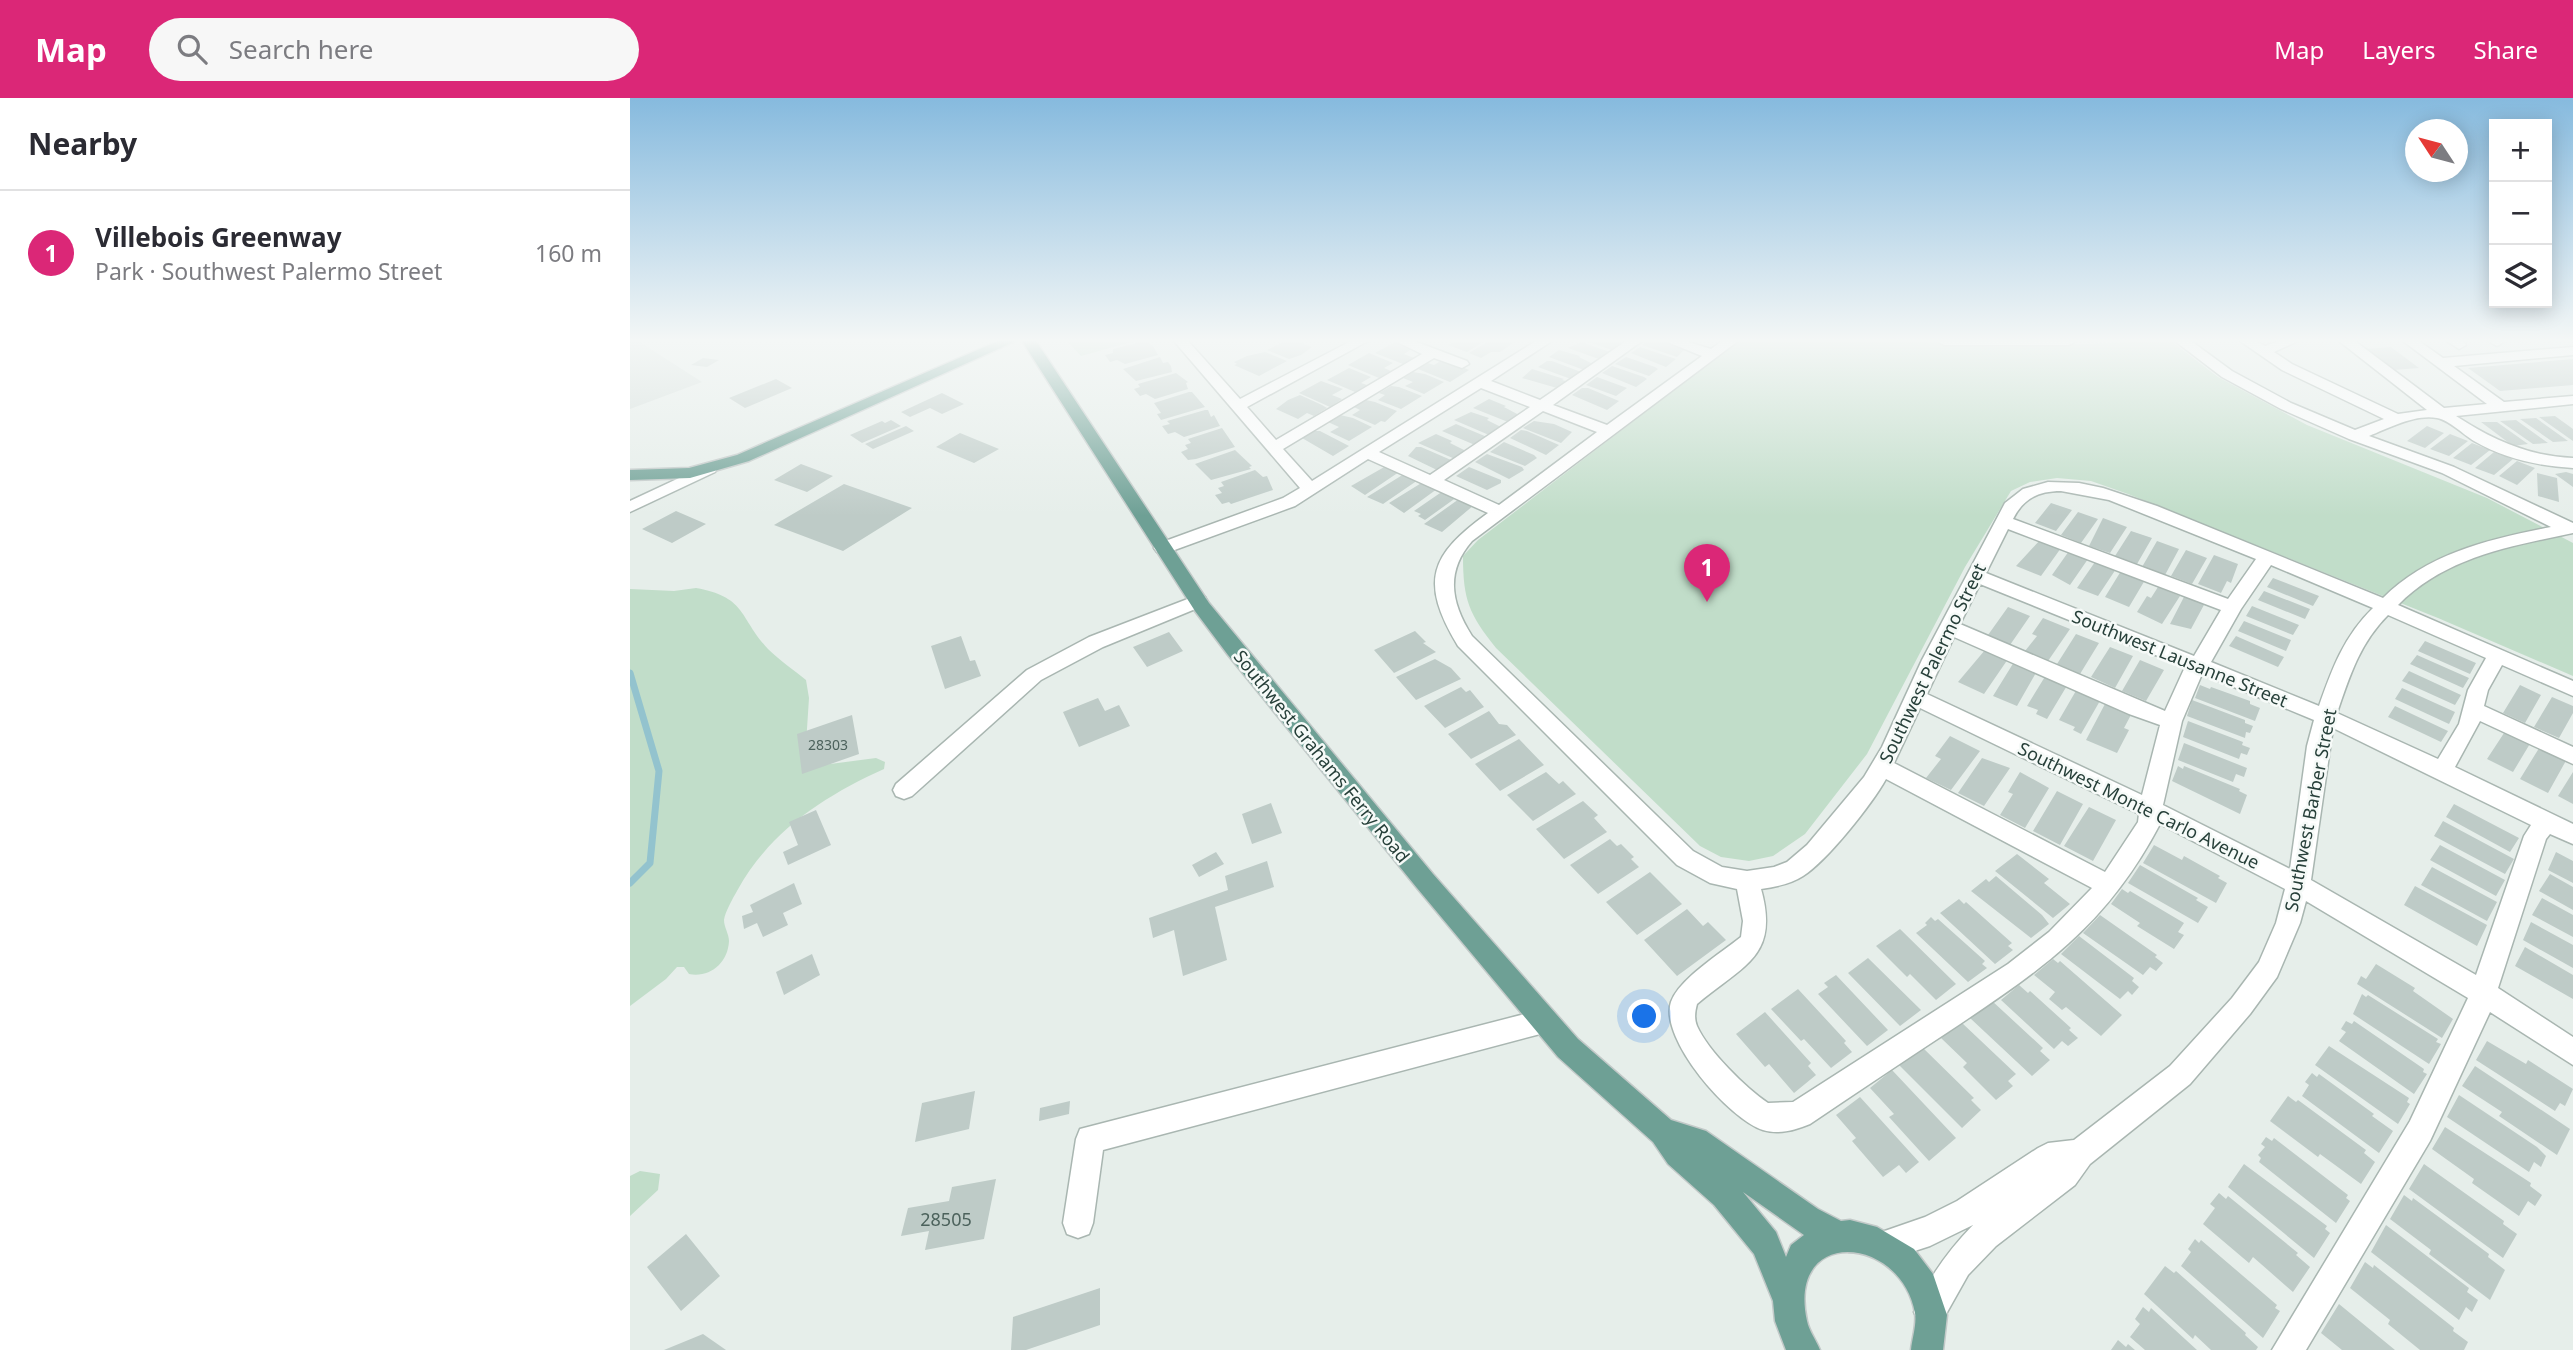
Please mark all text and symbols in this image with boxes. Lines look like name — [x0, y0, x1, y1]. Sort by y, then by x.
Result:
search box — [149, 18, 639, 81]
text: Map — [35, 27, 107, 72]
icon: search — [173, 30, 211, 68]
text: Search here — [229, 31, 373, 67]
text: Map — [2274, 33, 2324, 66]
text: Layers — [2362, 33, 2436, 66]
text: Share — [2474, 33, 2538, 66]
north arrow — [2405, 119, 2468, 182]
map controls — [2489, 119, 2552, 308]
button: + — [2489, 119, 2552, 182]
text: Nearby — [28, 123, 137, 164]
button: − — [2489, 182, 2552, 245]
text: Villebois Greenway — [95, 219, 342, 255]
text: 1 — [44, 237, 58, 269]
text: 160 m — [535, 237, 602, 269]
button: layers — [2489, 245, 2552, 308]
text: Park · Southwest Palermo Street — [95, 255, 442, 287]
pin: 1 — [1684, 544, 1730, 602]
street label: Southwest Palermo Street — [1873, 559, 1991, 767]
street label: Southwest Lausanne Street — [2069, 604, 2292, 712]
street label: Southwest Grahams Ferry Road — [1229, 645, 1415, 867]
street label: Southwest Barber Street — [2279, 706, 2342, 914]
house number: 28303 — [808, 735, 848, 754]
street label: Southwest Monte Carlo Avenue — [2014, 736, 2264, 874]
your location — [1627, 999, 1661, 1033]
house number: 28505 — [920, 1207, 972, 1231]

